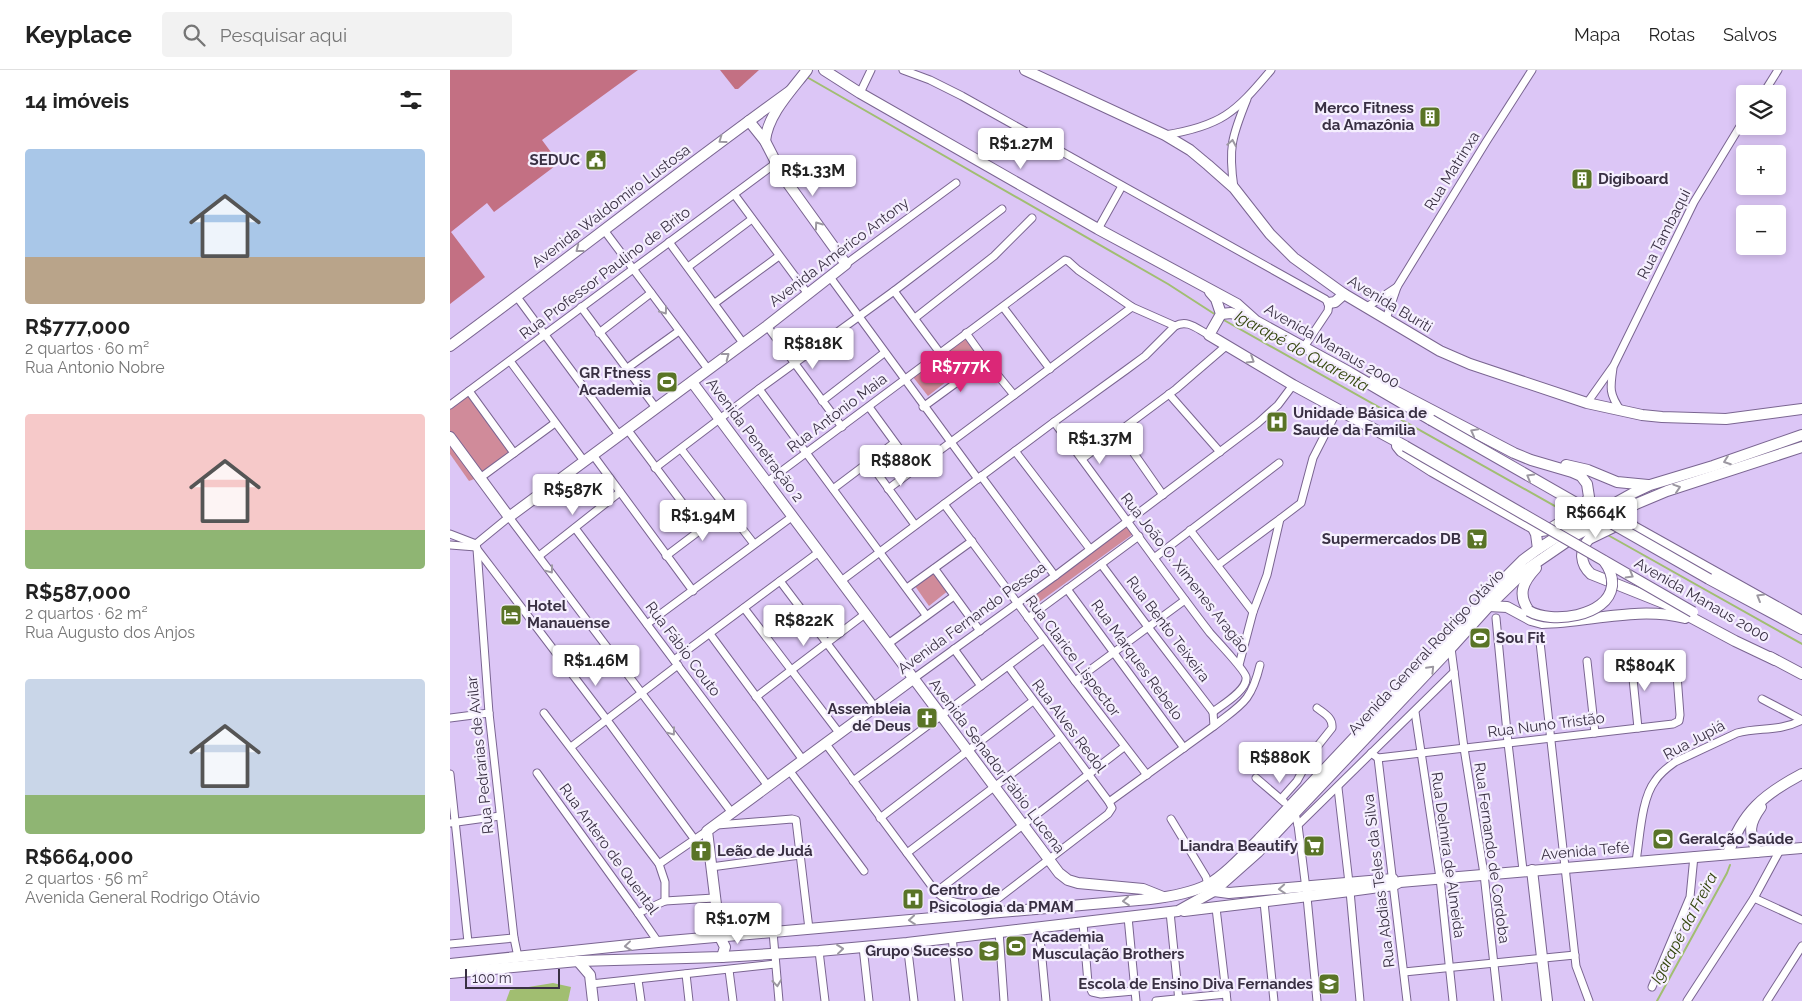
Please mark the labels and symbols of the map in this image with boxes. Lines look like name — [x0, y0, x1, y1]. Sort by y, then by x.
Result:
place label: Merco Fitness da Amazônia — [1314, 99, 1414, 134]
building icon: Merco Fitness da Amazônia — [1418, 105, 1442, 129]
pin: R$1.27M — [975, 128, 1067, 170]
street label: Rua Matrinxa — [1421, 128, 1483, 214]
one-way arrow — [718, 134, 728, 143]
one-way arrow — [1226, 138, 1237, 147]
street label: Avenida Waldomiro Lustosa — [528, 141, 694, 271]
public building icon: SEDUC — [584, 148, 608, 172]
place label: SEDUC — [530, 151, 580, 169]
pin: R$1.33M — [767, 154, 859, 197]
building icon: Digiboard — [1570, 167, 1594, 191]
place label: Digiboard — [1598, 170, 1669, 188]
street label: Rua Tambaqui — [1634, 186, 1694, 282]
street label: Avenida Américo Antony — [766, 194, 912, 310]
street label: Rua Professor Paulino de Brito — [516, 203, 694, 343]
one-way arrow — [815, 221, 824, 231]
one-way arrow — [576, 244, 585, 252]
street label: Avenida Buriti — [1345, 272, 1435, 336]
street label: Avenida Manaus 2000 — [1261, 300, 1403, 392]
one-way arrow — [658, 305, 667, 315]
water label: Igarapé do Quarenta — [1232, 306, 1373, 396]
pin: R$818K — [772, 328, 854, 370]
pin: R$777K — [920, 350, 1002, 393]
one-way arrow — [720, 353, 730, 362]
one-way arrow — [1245, 354, 1254, 364]
place label: GR Ftness Academia — [579, 364, 651, 399]
sports icon: GR Ftness Academia — [655, 370, 679, 394]
street label: Rua Antonio Maia — [784, 370, 890, 456]
street label: Avenida Penetração 2 — [703, 375, 808, 506]
place label: Unidade Básica de Saude da Familia — [1293, 404, 1427, 439]
hospital icon: Unidade Básica de Saude da Familia — [1265, 410, 1289, 434]
pin: R$1.37M — [1054, 422, 1146, 465]
one-way arrow — [1470, 428, 1479, 438]
pin: R$880K — [860, 444, 942, 487]
one-way arrow — [1723, 455, 1732, 465]
one-way arrow — [1526, 473, 1535, 483]
pin: R$587K — [532, 474, 614, 516]
one-way arrow — [1672, 484, 1681, 494]
street label: Rua João O. Ximenes Aragão — [1117, 489, 1253, 657]
pin: R$664K — [1555, 496, 1637, 539]
pin: R$1.94M — [657, 500, 749, 542]
supermarket icon: Supermercados DB — [1465, 527, 1489, 551]
place label: Supermercados DB — [1322, 530, 1461, 548]
street label: Avenida Manaus 2000 — [1631, 554, 1773, 646]
street label: Avenida Fernando Pessoa — [894, 558, 1050, 678]
one-way arrow — [544, 564, 552, 573]
street label: Avenida General Rodrigo Otávio — [1344, 565, 1508, 739]
one-way arrow — [1624, 568, 1633, 578]
street label: Rua Bento Teixeira — [1122, 573, 1214, 685]
street label: Rua Clarice Lispector — [1022, 592, 1125, 721]
one-way arrow — [1756, 593, 1765, 603]
street label: Rua Marques Rebelo — [1087, 596, 1187, 724]
place label: Hotel Manauense — [527, 597, 610, 632]
street label: Rua Fábio Couto — [642, 598, 724, 700]
hotel icon: Hotel Manauense — [499, 603, 523, 627]
pin: R$822K — [763, 604, 845, 647]
sports icon: Sou Fit — [1468, 626, 1492, 650]
place label: Sou Fit — [1496, 629, 1546, 647]
pin: R$1.46M — [550, 644, 642, 687]
pin: R$804K — [1604, 650, 1686, 692]
one-way arrow — [1425, 666, 1434, 675]
street label: Rua Pedrarias de Avilar — [463, 674, 497, 835]
street label: Avenida Senador Fábio Lucena — [925, 675, 1069, 857]
street label: Rua Alves Redol — [1028, 676, 1111, 777]
place label: Assembleia de Deus — [828, 700, 911, 735]
church icon: Assembleia de Deus — [915, 706, 939, 730]
street label: Rua Nuno Tristão — [1486, 709, 1606, 741]
street label: Rua Jupiá — [1660, 716, 1728, 764]
one-way arrow — [666, 726, 674, 735]
pin: R$880K — [1239, 742, 1321, 784]
street label: Rua Fernando de Cordoba — [1470, 761, 1514, 945]
street label: Rua Delmira de Almeida — [1427, 771, 1469, 939]
street label: Rua Antero de Quental — [555, 780, 663, 919]
street label: Rua Abdias Teles da Silva — [1359, 793, 1399, 969]
sports icon: Geralção Saúde — [1651, 827, 1675, 851]
place label: Geralção Saúde — [1679, 830, 1793, 848]
supermarket icon: Liandra Beautify — [1302, 834, 1326, 858]
place label: Liandra Beautify — [1180, 837, 1299, 855]
street label: Avenida Tefé — [1540, 838, 1630, 864]
church icon: Leão de Judá — [689, 839, 713, 863]
place label: Leão de Judá — [717, 842, 813, 860]
water label: Igarapé da Freira — [1647, 869, 1722, 987]
place label: Centro de Psicologia da PMAM — [929, 881, 1074, 916]
one-way arrow — [1278, 883, 1286, 894]
hospital icon: Centro de Psicologia da PMAM — [901, 887, 925, 911]
one-way arrow — [1122, 895, 1130, 906]
pin: R$1.07M — [692, 902, 784, 945]
one-way arrow — [908, 914, 916, 925]
place label: Academia Musculação Brothers — [1032, 928, 1184, 963]
sports icon: Academia Musculação Brothers — [1004, 934, 1028, 958]
school or university icon: Grupo Sucesso — [977, 939, 1001, 963]
one-way arrow — [624, 940, 632, 951]
place label: Grupo Sucesso — [865, 942, 973, 960]
one-way arrow — [836, 944, 844, 955]
scale bar — [465, 966, 560, 989]
school or university icon: Escola de Ensino Diva Fernandes — [1317, 972, 1341, 996]
place label: Escola de Ensino Diva Fernandes — [1078, 975, 1313, 993]
one-way arrow — [771, 979, 782, 987]

